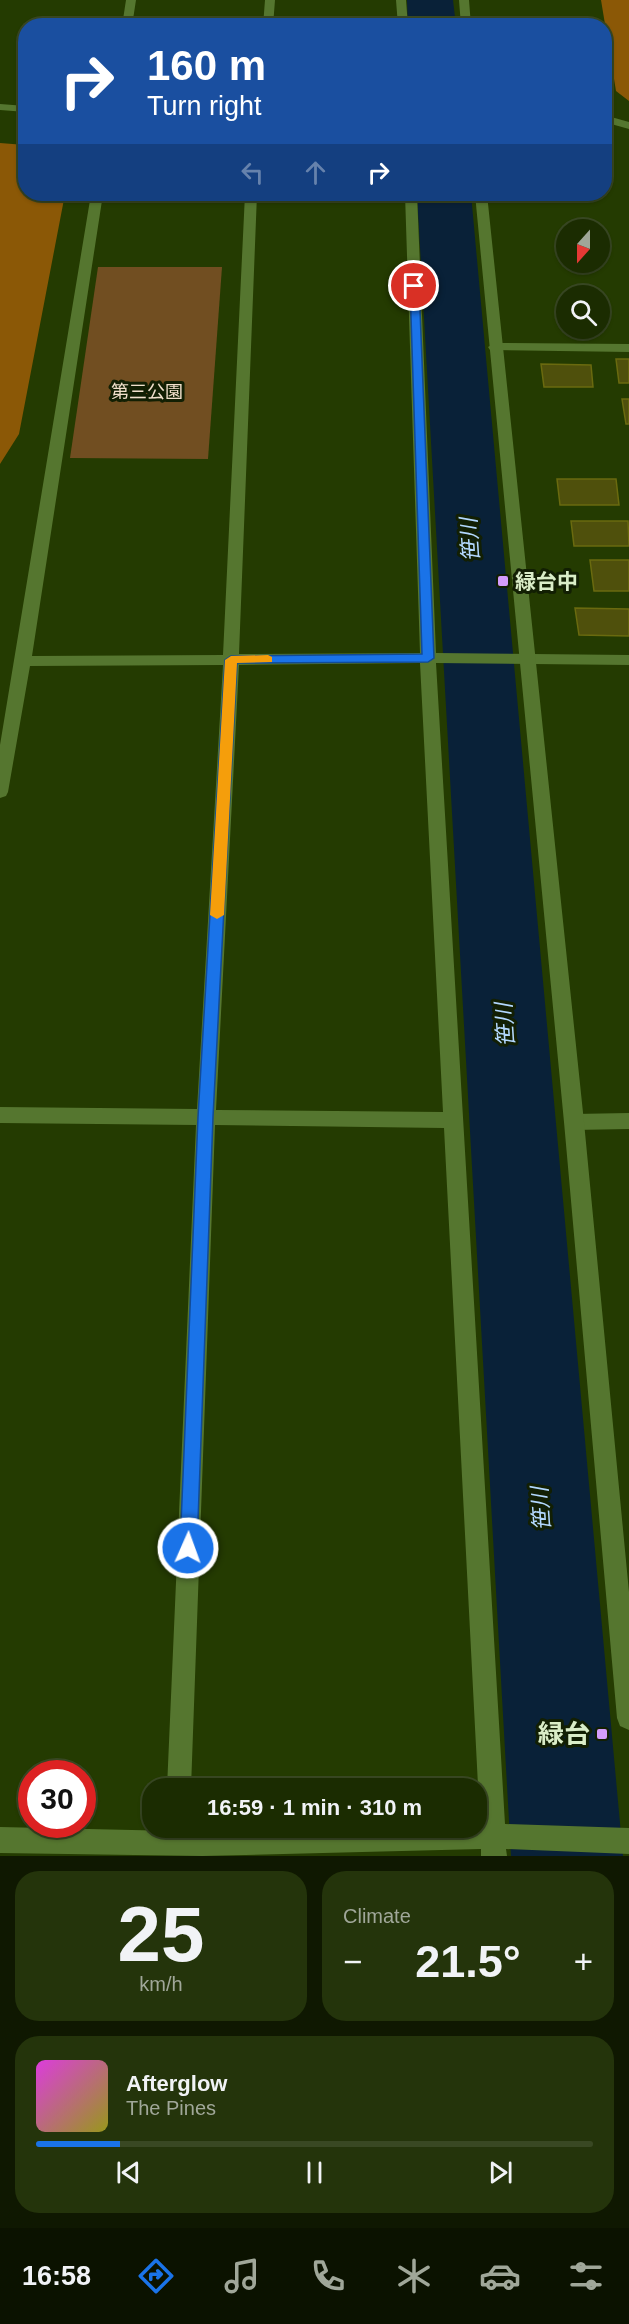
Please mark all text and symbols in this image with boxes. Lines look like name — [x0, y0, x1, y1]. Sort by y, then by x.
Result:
icon: right — [48, 42, 126, 120]
text: 160 m — [147, 42, 266, 89]
text: Turn right — [147, 91, 262, 121]
icon: left — [236, 156, 269, 189]
icon: ahead — [299, 156, 332, 189]
icon: right — [362, 156, 395, 189]
north arrow — [556, 219, 610, 273]
map controls — [556, 219, 610, 339]
pin — [388, 260, 439, 311]
icon: arrive — [397, 269, 430, 302]
button: search — [556, 285, 610, 339]
park label: 第三公園 — [111, 382, 183, 402]
water label: 笹川 — [456, 515, 484, 563]
place label: 緑台中 — [515, 570, 578, 593]
marker: 緑台中 — [496, 574, 510, 588]
water label: 笹川 — [491, 1000, 519, 1048]
water label: 笹川 — [527, 1484, 555, 1532]
position arrow — [156, 1516, 220, 1580]
place label: 緑台 — [538, 1719, 590, 1749]
marker: 緑台 — [595, 1727, 609, 1741]
speed limit sign: 30 — [18, 1760, 96, 1838]
text: 16:59 · 1 min · 310 m — [207, 1795, 422, 1820]
text: 25 — [118, 1890, 204, 1978]
text: Climate — [343, 1905, 411, 1927]
text: 21.5° — [415, 1936, 521, 1987]
text: − — [343, 1943, 362, 1980]
text: + — [574, 1943, 593, 1980]
text: km/h — [139, 1973, 183, 1995]
text: Afterglow — [126, 2071, 227, 2096]
text: The Pines — [126, 2097, 216, 2119]
icon: previous — [112, 2156, 145, 2189]
icon: pause — [298, 2156, 331, 2189]
icon: next — [484, 2156, 517, 2189]
icon: directions — [135, 2255, 177, 2297]
icon: music — [221, 2255, 263, 2297]
icon: phone — [307, 2255, 349, 2297]
icon: climate — [393, 2255, 435, 2297]
icon: car — [479, 2255, 521, 2297]
icon: filters — [565, 2255, 607, 2297]
text: 16:58 — [22, 2261, 91, 2291]

